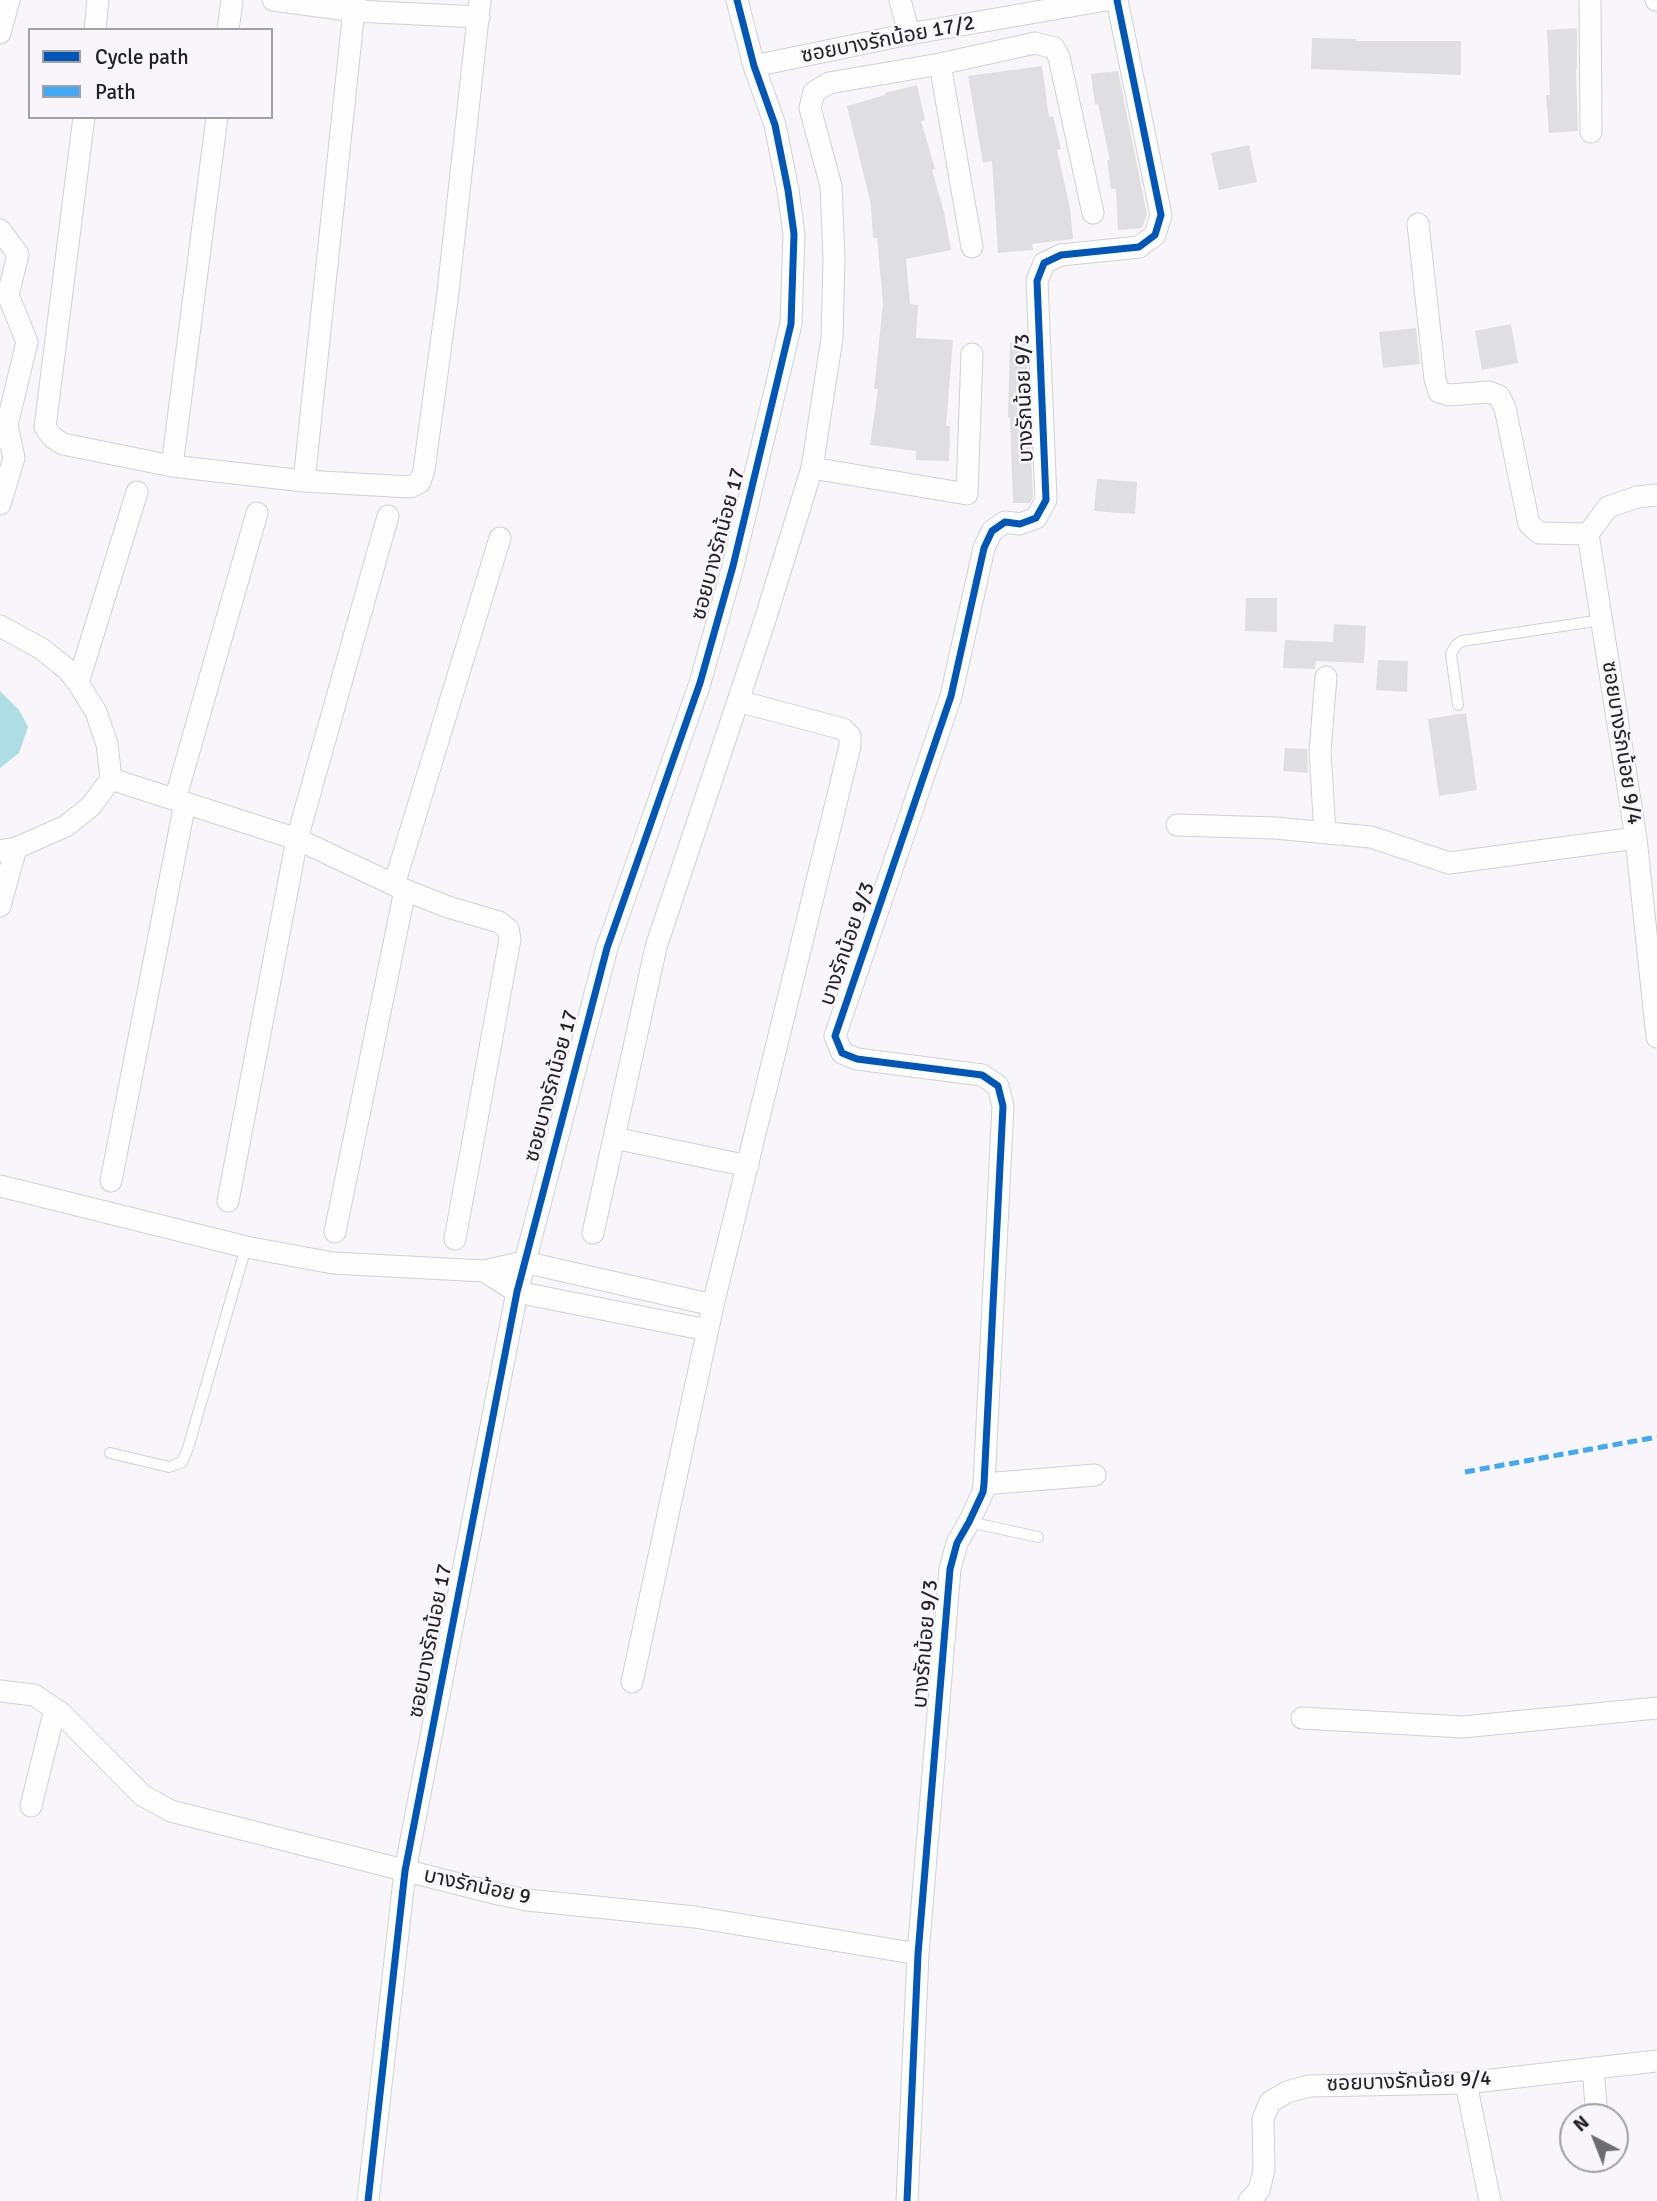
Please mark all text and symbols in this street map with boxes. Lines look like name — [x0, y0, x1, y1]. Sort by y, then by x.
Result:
street label: ซอยบางรักน้อย 17/2 — [799, 11, 977, 69]
legend — [28, 28, 273, 119]
text: Cycle path — [95, 44, 189, 70]
text: Path — [95, 79, 136, 105]
street label: บางรักน้อย 9/3 — [1010, 333, 1040, 463]
street label: ซอยบางรักน้อย 17 — [687, 465, 751, 623]
street label: ซอยบางรักน้อย 9/4 — [1596, 659, 1646, 827]
street label: บางรักน้อย 9/3 — [815, 879, 881, 1009]
street label: ซอยบางรักน้อย 17 — [520, 1007, 584, 1165]
street label: ซอยบางรักน้อย 17 — [404, 1562, 458, 1720]
street label: บางรักน้อย 9/3 — [908, 1579, 944, 1709]
street label: บางรักน้อย 9 — [421, 1863, 533, 1911]
street label: ซอยบางรักน้อย 9/4 — [1326, 2067, 1492, 2097]
north arrow — [1559, 2103, 1629, 2173]
text: N — [1568, 2111, 1594, 2137]

